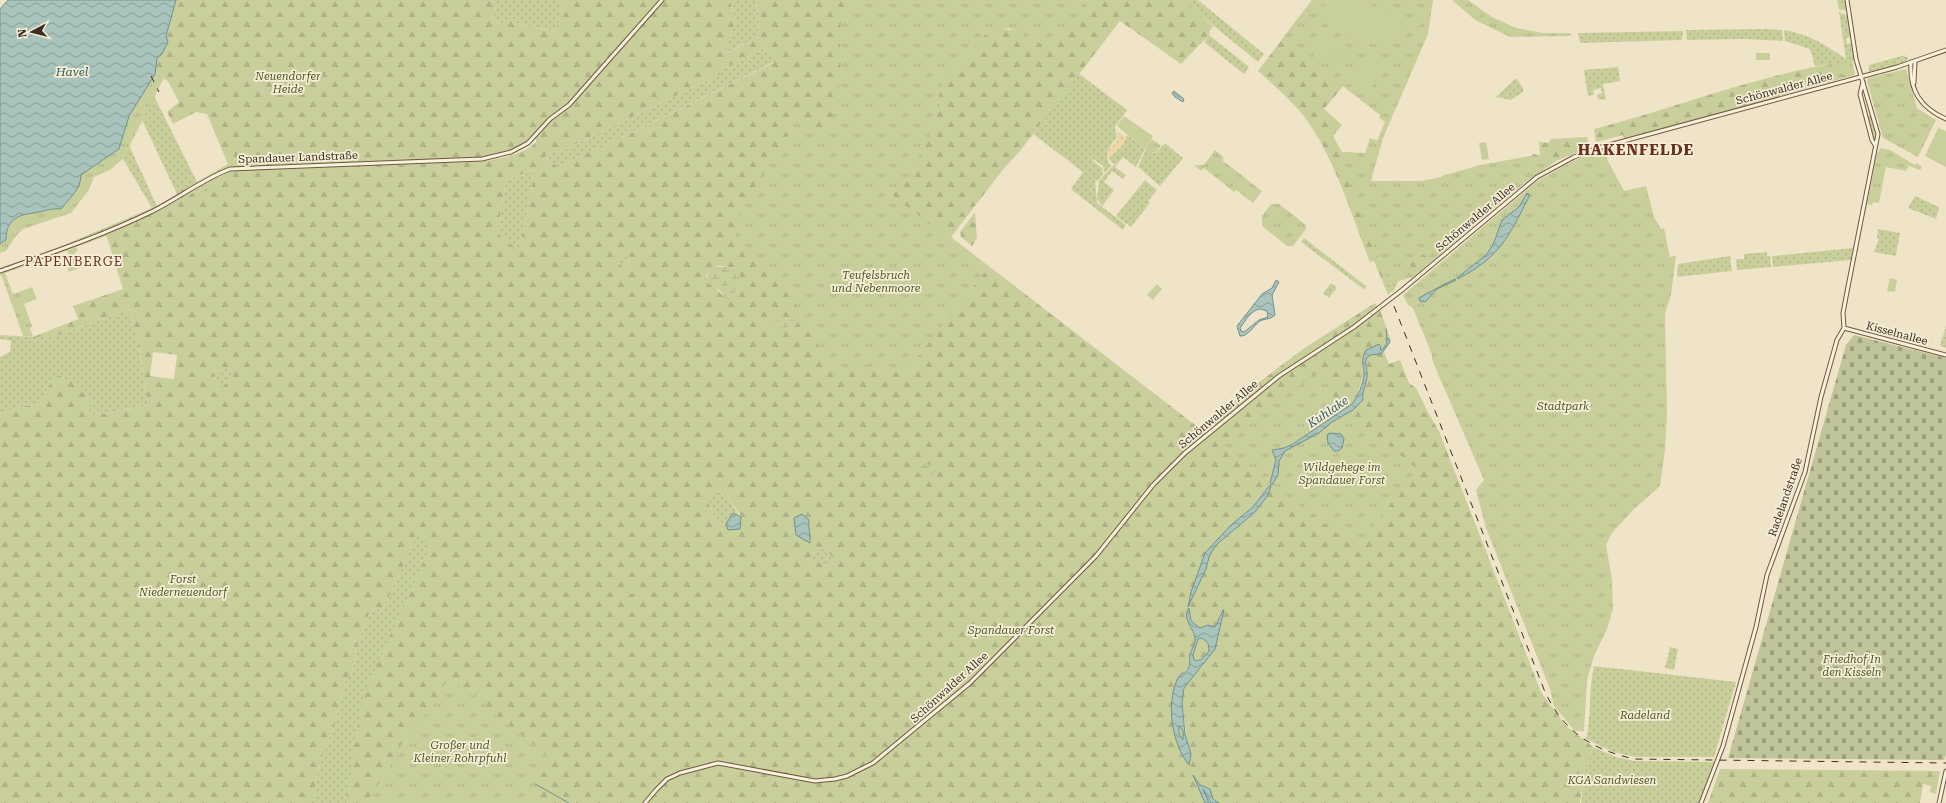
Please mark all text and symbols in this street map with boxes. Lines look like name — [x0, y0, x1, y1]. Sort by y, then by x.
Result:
north arrow — [12, 12, 52, 52]
text: N — [16, 28, 30, 38]
water label: Havel — [55, 65, 89, 79]
street label: Schönwalder Allee — [1734, 69, 1834, 108]
park label: Neuendorfer Heide — [254, 70, 321, 96]
district label: HAKENFELDE — [1578, 141, 1694, 159]
street label: Spandauer Landstraße — [238, 149, 358, 166]
street label: Schönwalder Allee — [1433, 180, 1518, 254]
district label: PAPENBERGE — [25, 254, 123, 269]
park label: Teufelsbruch und Nebenmoore — [832, 269, 921, 295]
street label: Kisselnallee — [1865, 319, 1929, 348]
street label: Schönwalder Allee — [1176, 377, 1261, 451]
water label: Kuhlake — [1304, 393, 1351, 431]
park label: Stadtpark — [1536, 400, 1589, 413]
street label: Radelandstraße — [1766, 456, 1805, 538]
park label: Wildgehege im Spandauer Forst — [1298, 461, 1386, 487]
park label: Forst Niederneuendorf — [138, 573, 229, 599]
park label: Spandauer Forst — [967, 624, 1055, 637]
street label: Schönwalder Allee — [908, 649, 991, 725]
park label: Friedhof In den Kisseln — [1822, 653, 1882, 679]
park label: Radeland — [1619, 709, 1670, 722]
park label: Großer und Kleiner Rohrpfuhl — [413, 739, 506, 765]
park label: KGA Sandwiesen — [1567, 774, 1656, 787]

